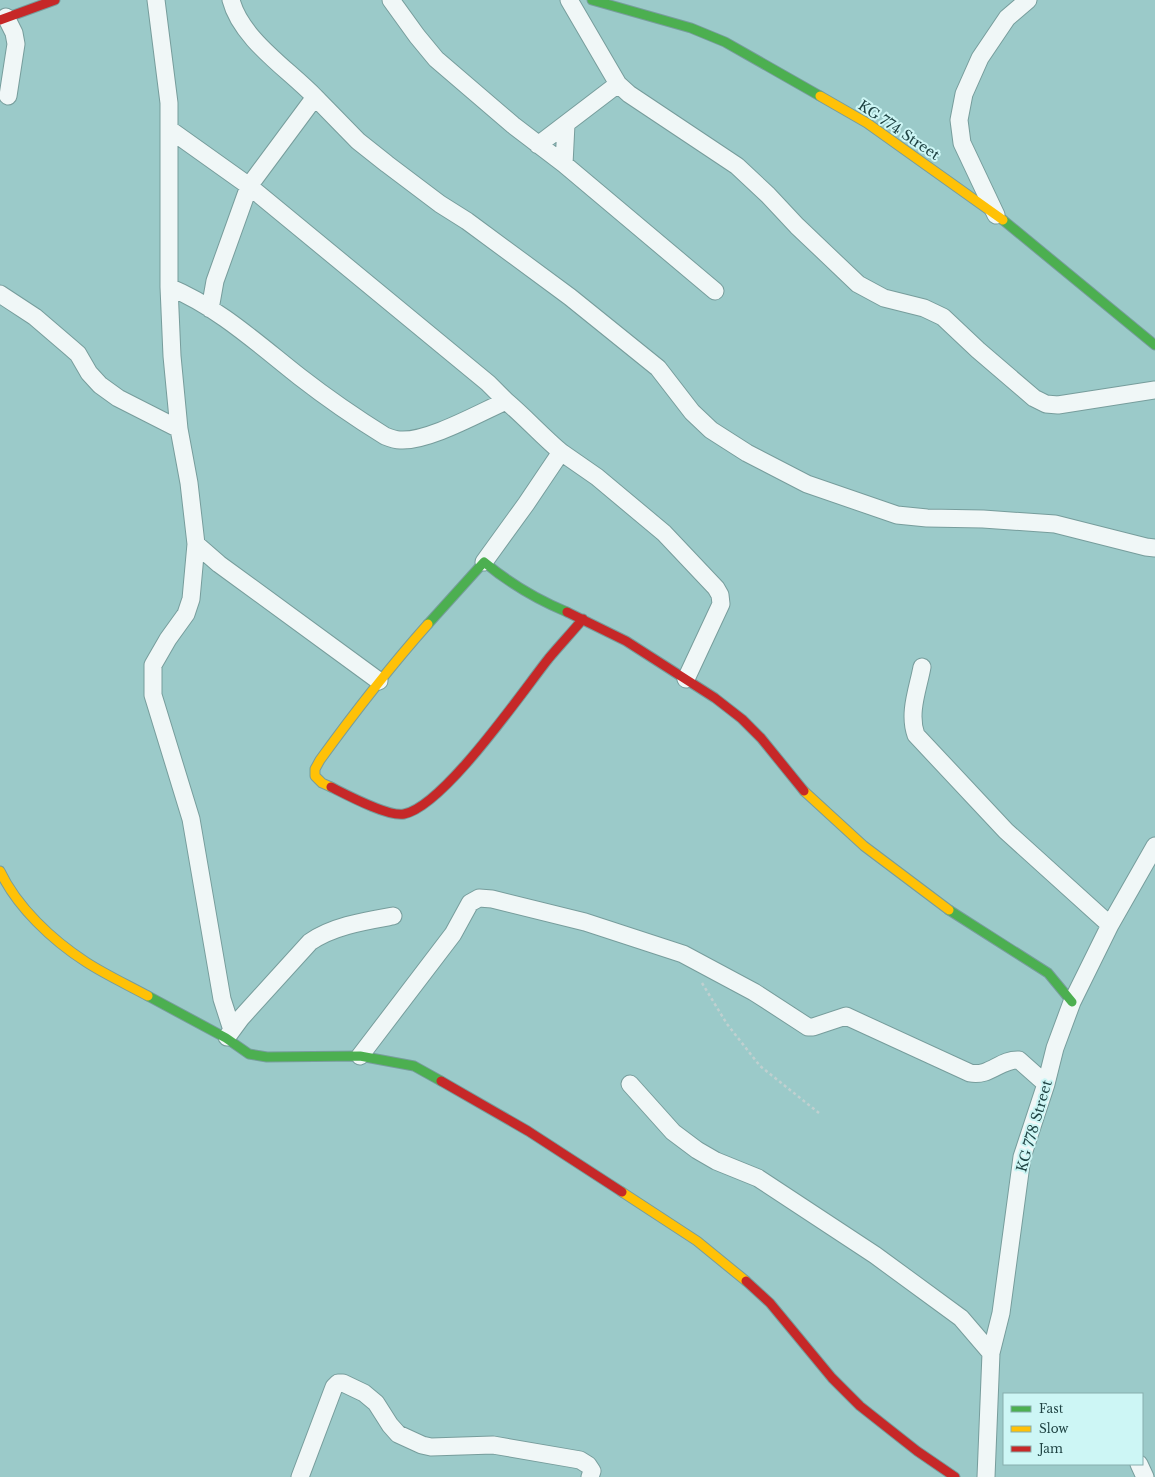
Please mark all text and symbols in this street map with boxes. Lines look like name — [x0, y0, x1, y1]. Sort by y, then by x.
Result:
street label: KG 774 Street — [855, 96, 944, 164]
street label: KG 778 Street — [1012, 1077, 1056, 1174]
legend — [1003, 1393, 1143, 1465]
text: Fast — [1039, 1401, 1064, 1416]
text: Slow — [1039, 1421, 1069, 1436]
text: Jam — [1037, 1441, 1063, 1456]

